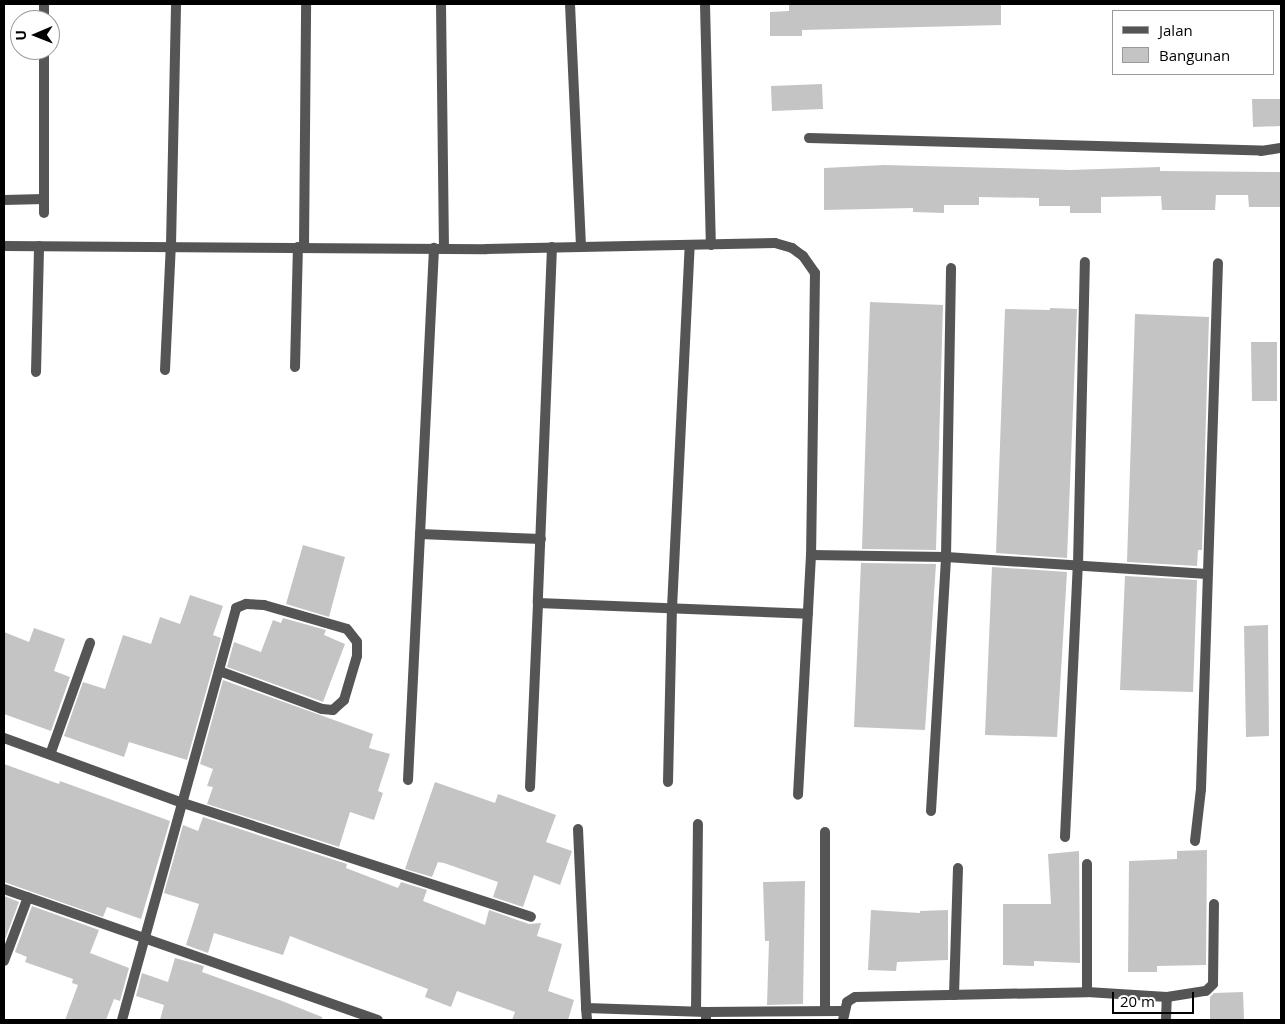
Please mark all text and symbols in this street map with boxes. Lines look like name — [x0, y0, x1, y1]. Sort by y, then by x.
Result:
north arrow — [10, 10, 60, 60]
legend — [1112, 10, 1275, 75]
text: Jalan — [1159, 20, 1193, 40]
text: U — [11, 30, 30, 41]
text: Bangunan — [1159, 45, 1230, 65]
scale bar — [1115, 982, 1198, 1014]
text: 20 m — [1120, 991, 1155, 1011]

